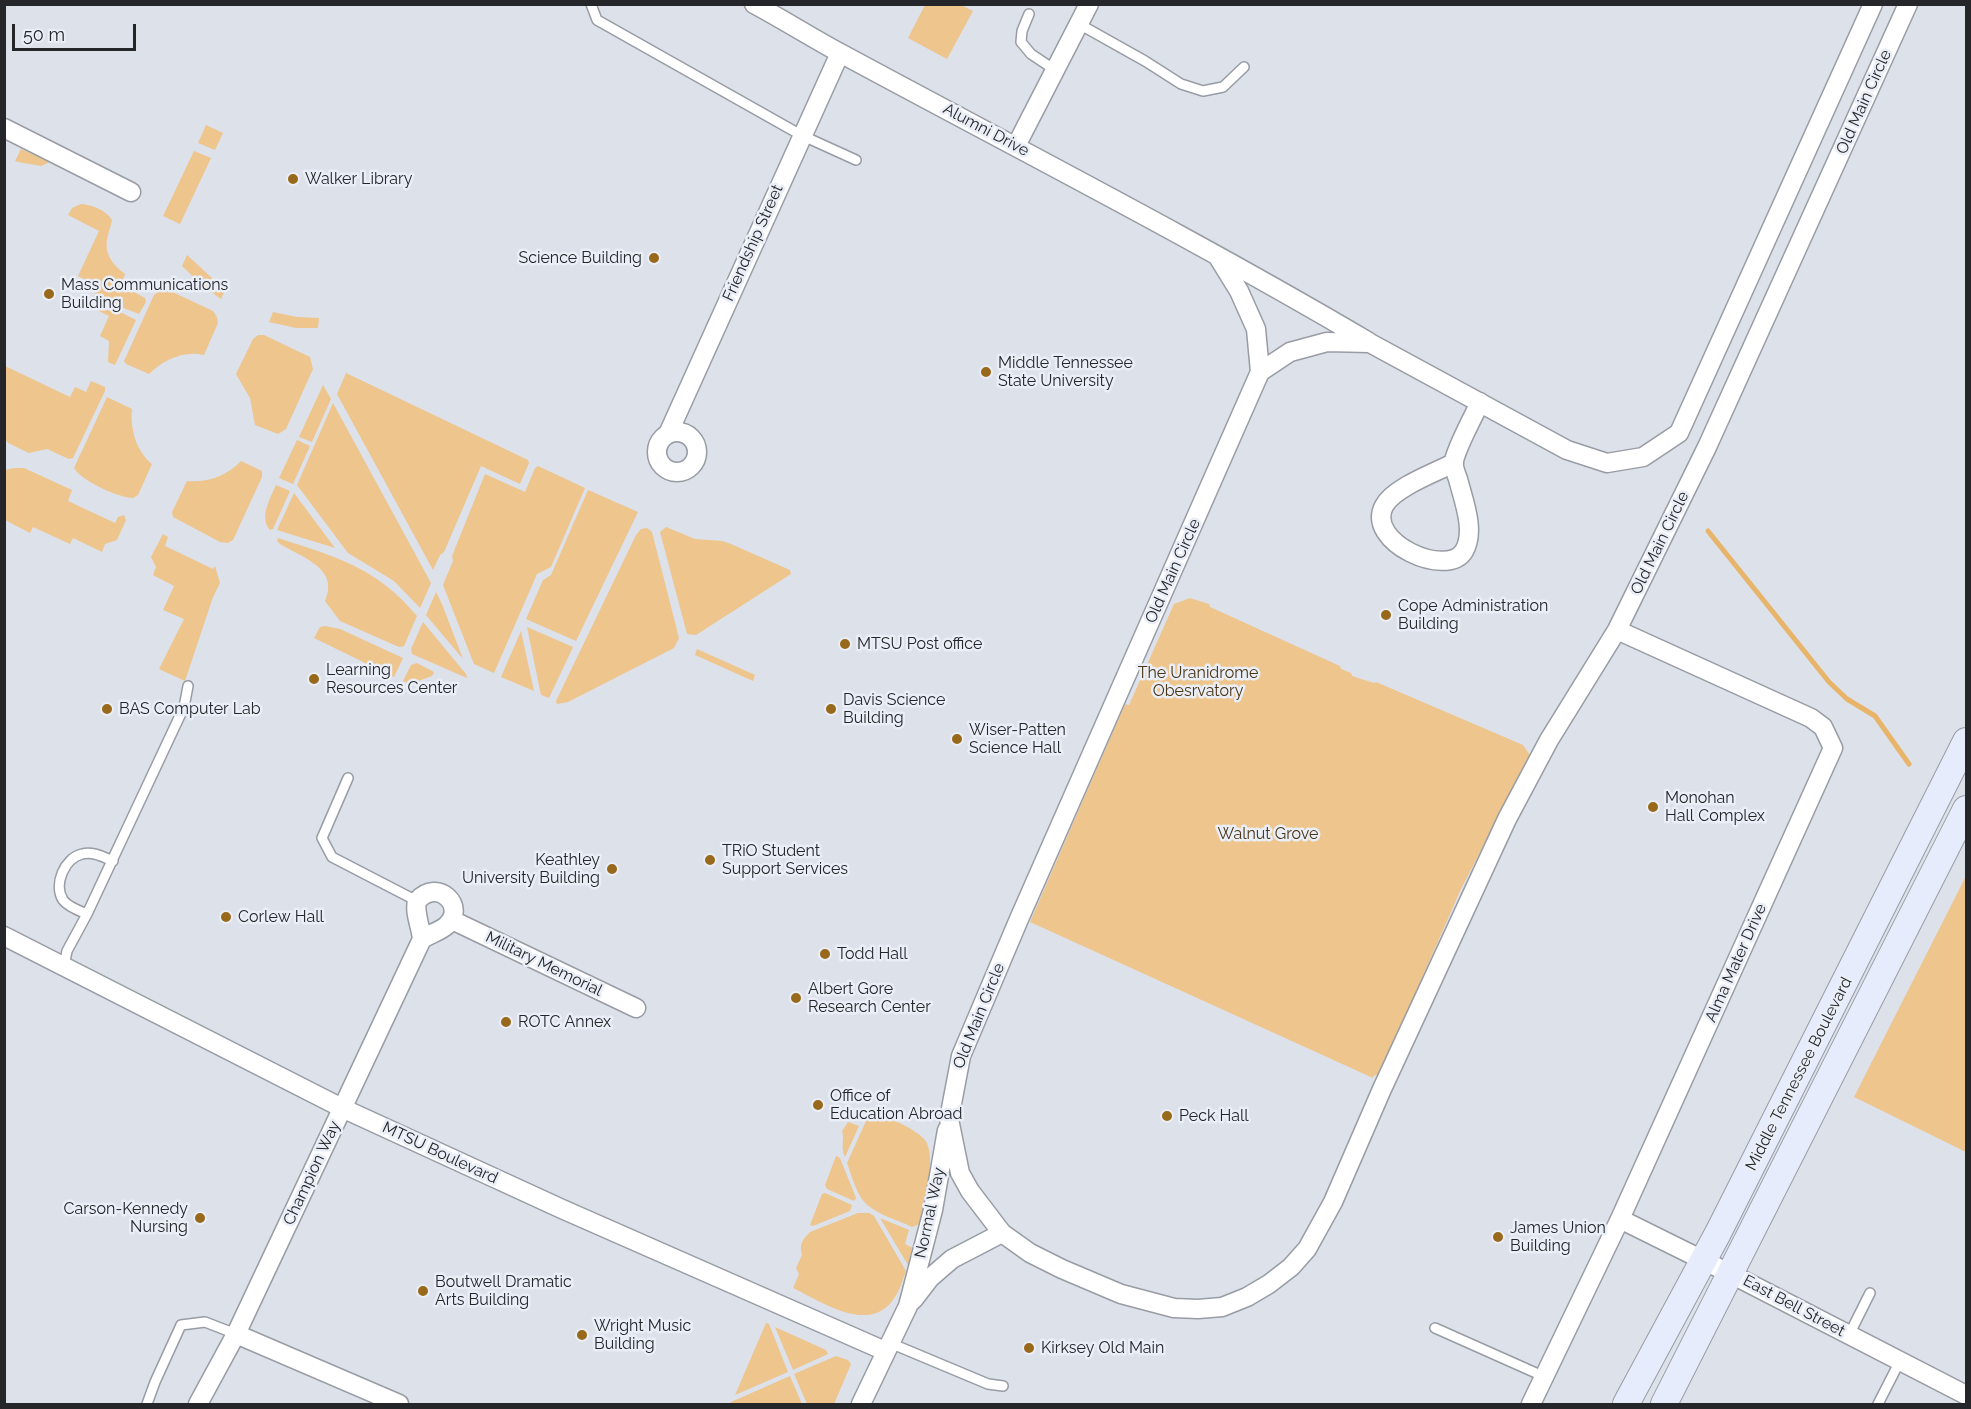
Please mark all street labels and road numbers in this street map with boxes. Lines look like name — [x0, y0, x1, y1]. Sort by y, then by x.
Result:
street label: Old Main Circle — [1832, 47, 1896, 157]
street label: Alumni Drive — [940, 99, 1032, 161]
street label: Friendship Street — [719, 182, 787, 304]
street label: Old Main Circle — [1627, 488, 1693, 598]
street label: Old Main Circle — [1141, 516, 1205, 626]
street label: Alma Mater Drive — [1701, 901, 1771, 1025]
street label: Military Memorial — [482, 927, 606, 1001]
street label: Old Main Circle — [949, 960, 1009, 1072]
street label: Middle Tennessee Boulevard — [1742, 974, 1856, 1174]
street label: Champion Way — [279, 1118, 345, 1228]
street label: MTSU Boulevard — [379, 1118, 501, 1188]
street label: Normal Way — [911, 1166, 949, 1260]
street label: East Bell Street — [1740, 1271, 1848, 1341]

